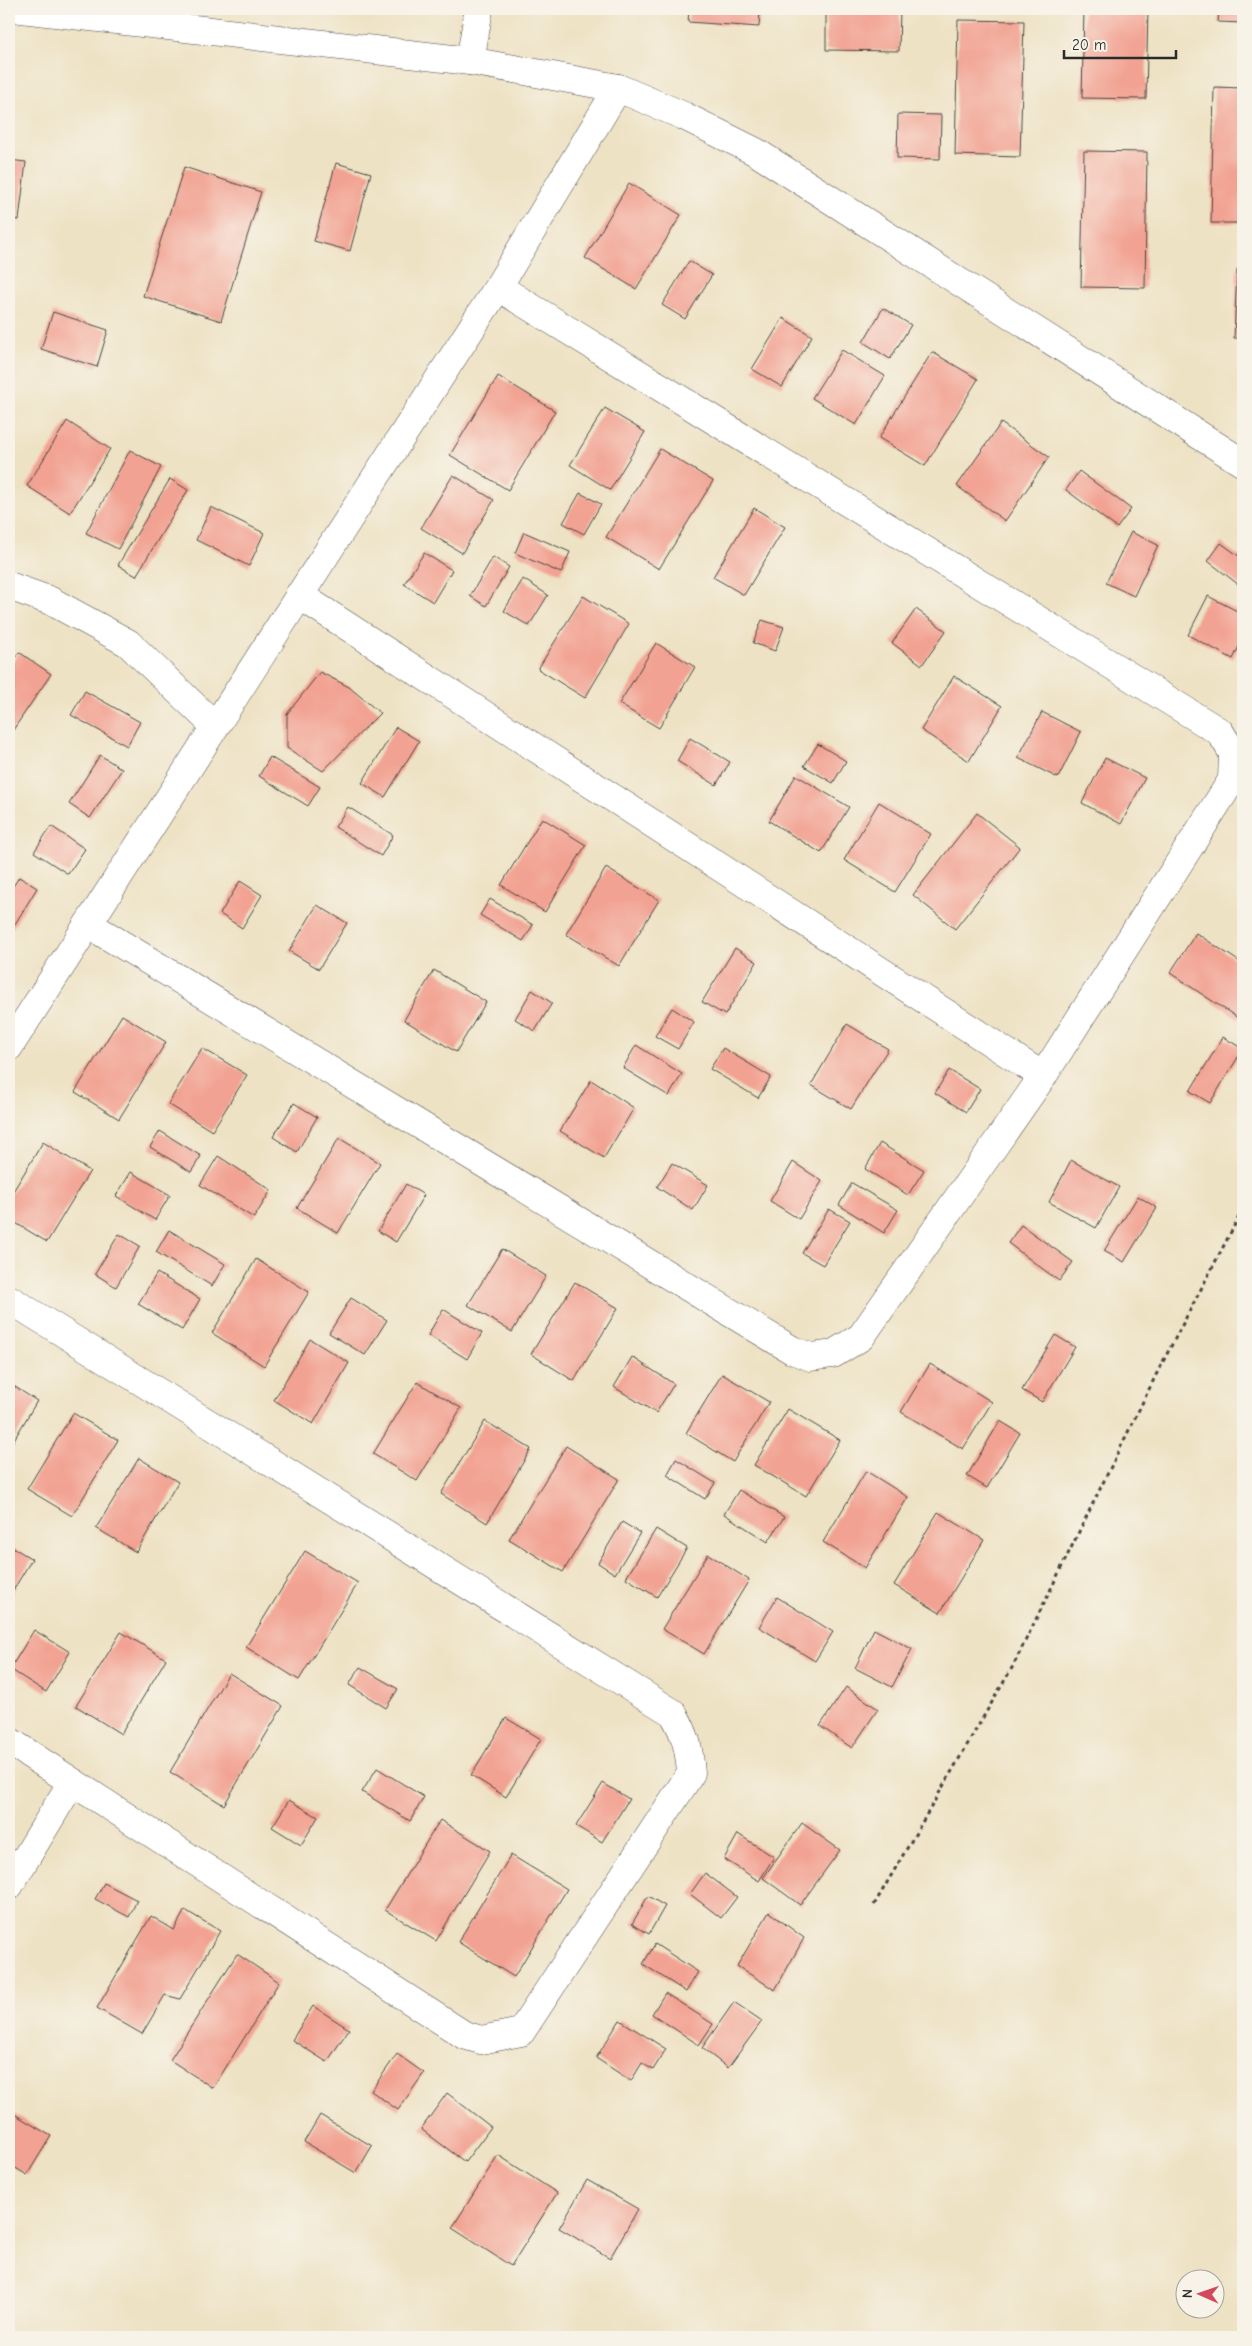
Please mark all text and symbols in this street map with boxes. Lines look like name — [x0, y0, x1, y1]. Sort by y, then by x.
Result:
scale bar — [1064, 28, 1177, 60]
text: 20 m — [1072, 36, 1106, 54]
north arrow — [1174, 2268, 1224, 2318]
text: N — [1179, 2289, 1196, 2298]

